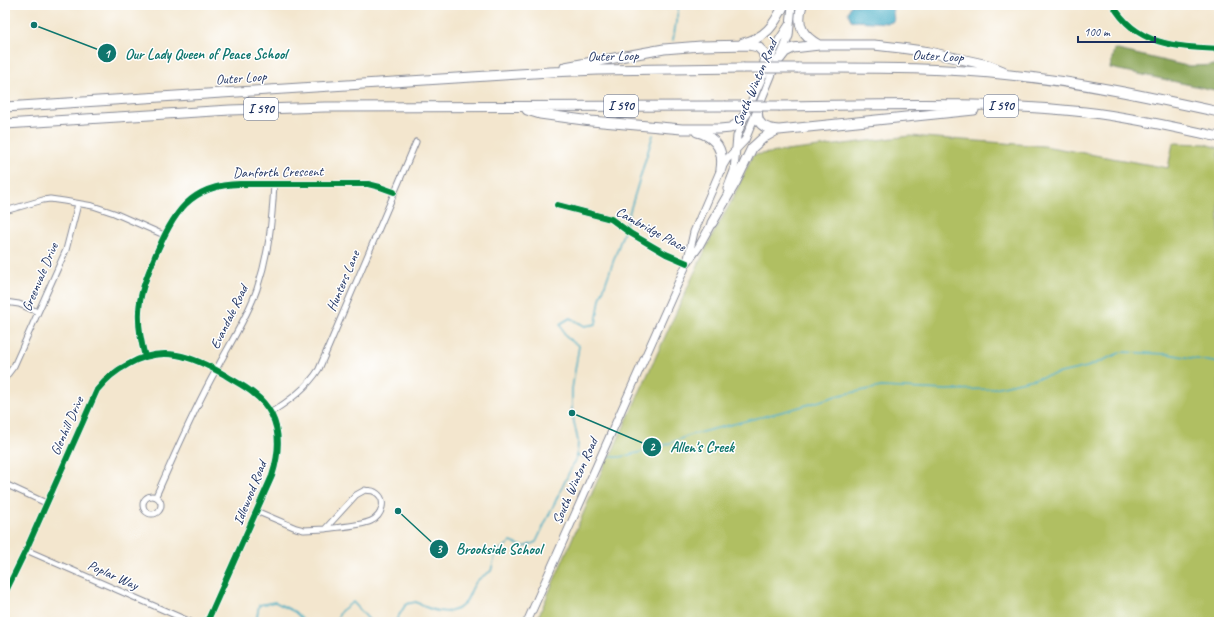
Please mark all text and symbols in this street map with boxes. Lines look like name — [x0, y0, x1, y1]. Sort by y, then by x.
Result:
scale bar — [1078, 18, 1155, 44]
text: 100 m — [1084, 24, 1111, 40]
street label: South Winton Road — [729, 35, 782, 129]
callout: Our Lady Queen of Peace School — [97, 40, 295, 67]
text: Our Lady Queen of Peace School — [125, 45, 290, 64]
text: 1 — [104, 46, 111, 62]
street label: Outer Loop — [912, 46, 965, 66]
street label: Outer Loop — [587, 47, 639, 65]
street label: Outer Loop — [215, 68, 268, 88]
road number: I 590 — [604, 95, 638, 117]
road number: I 590 — [984, 95, 1018, 117]
road number: I 590 — [244, 98, 278, 120]
street label: Danforth Crescent — [233, 163, 325, 181]
street label: Cambridge Place — [613, 203, 690, 256]
street label: Greenvale Drive — [18, 239, 63, 314]
street label: Hunters Lane — [323, 247, 364, 314]
street label: Evandale Road — [206, 280, 253, 352]
street label: Glenhill Drive — [47, 393, 88, 458]
street label: South Winton Road — [548, 433, 603, 527]
callout: Allen's Creek — [642, 434, 742, 461]
text: Allen's Creek — [670, 438, 735, 457]
text: 2 — [649, 439, 656, 455]
street label: Idlewood Road — [230, 456, 271, 527]
callout: Brookside School — [429, 536, 550, 563]
text: Brookside School — [456, 540, 545, 559]
text: 3 — [436, 541, 443, 557]
street label: Poplar Way — [85, 556, 142, 594]

